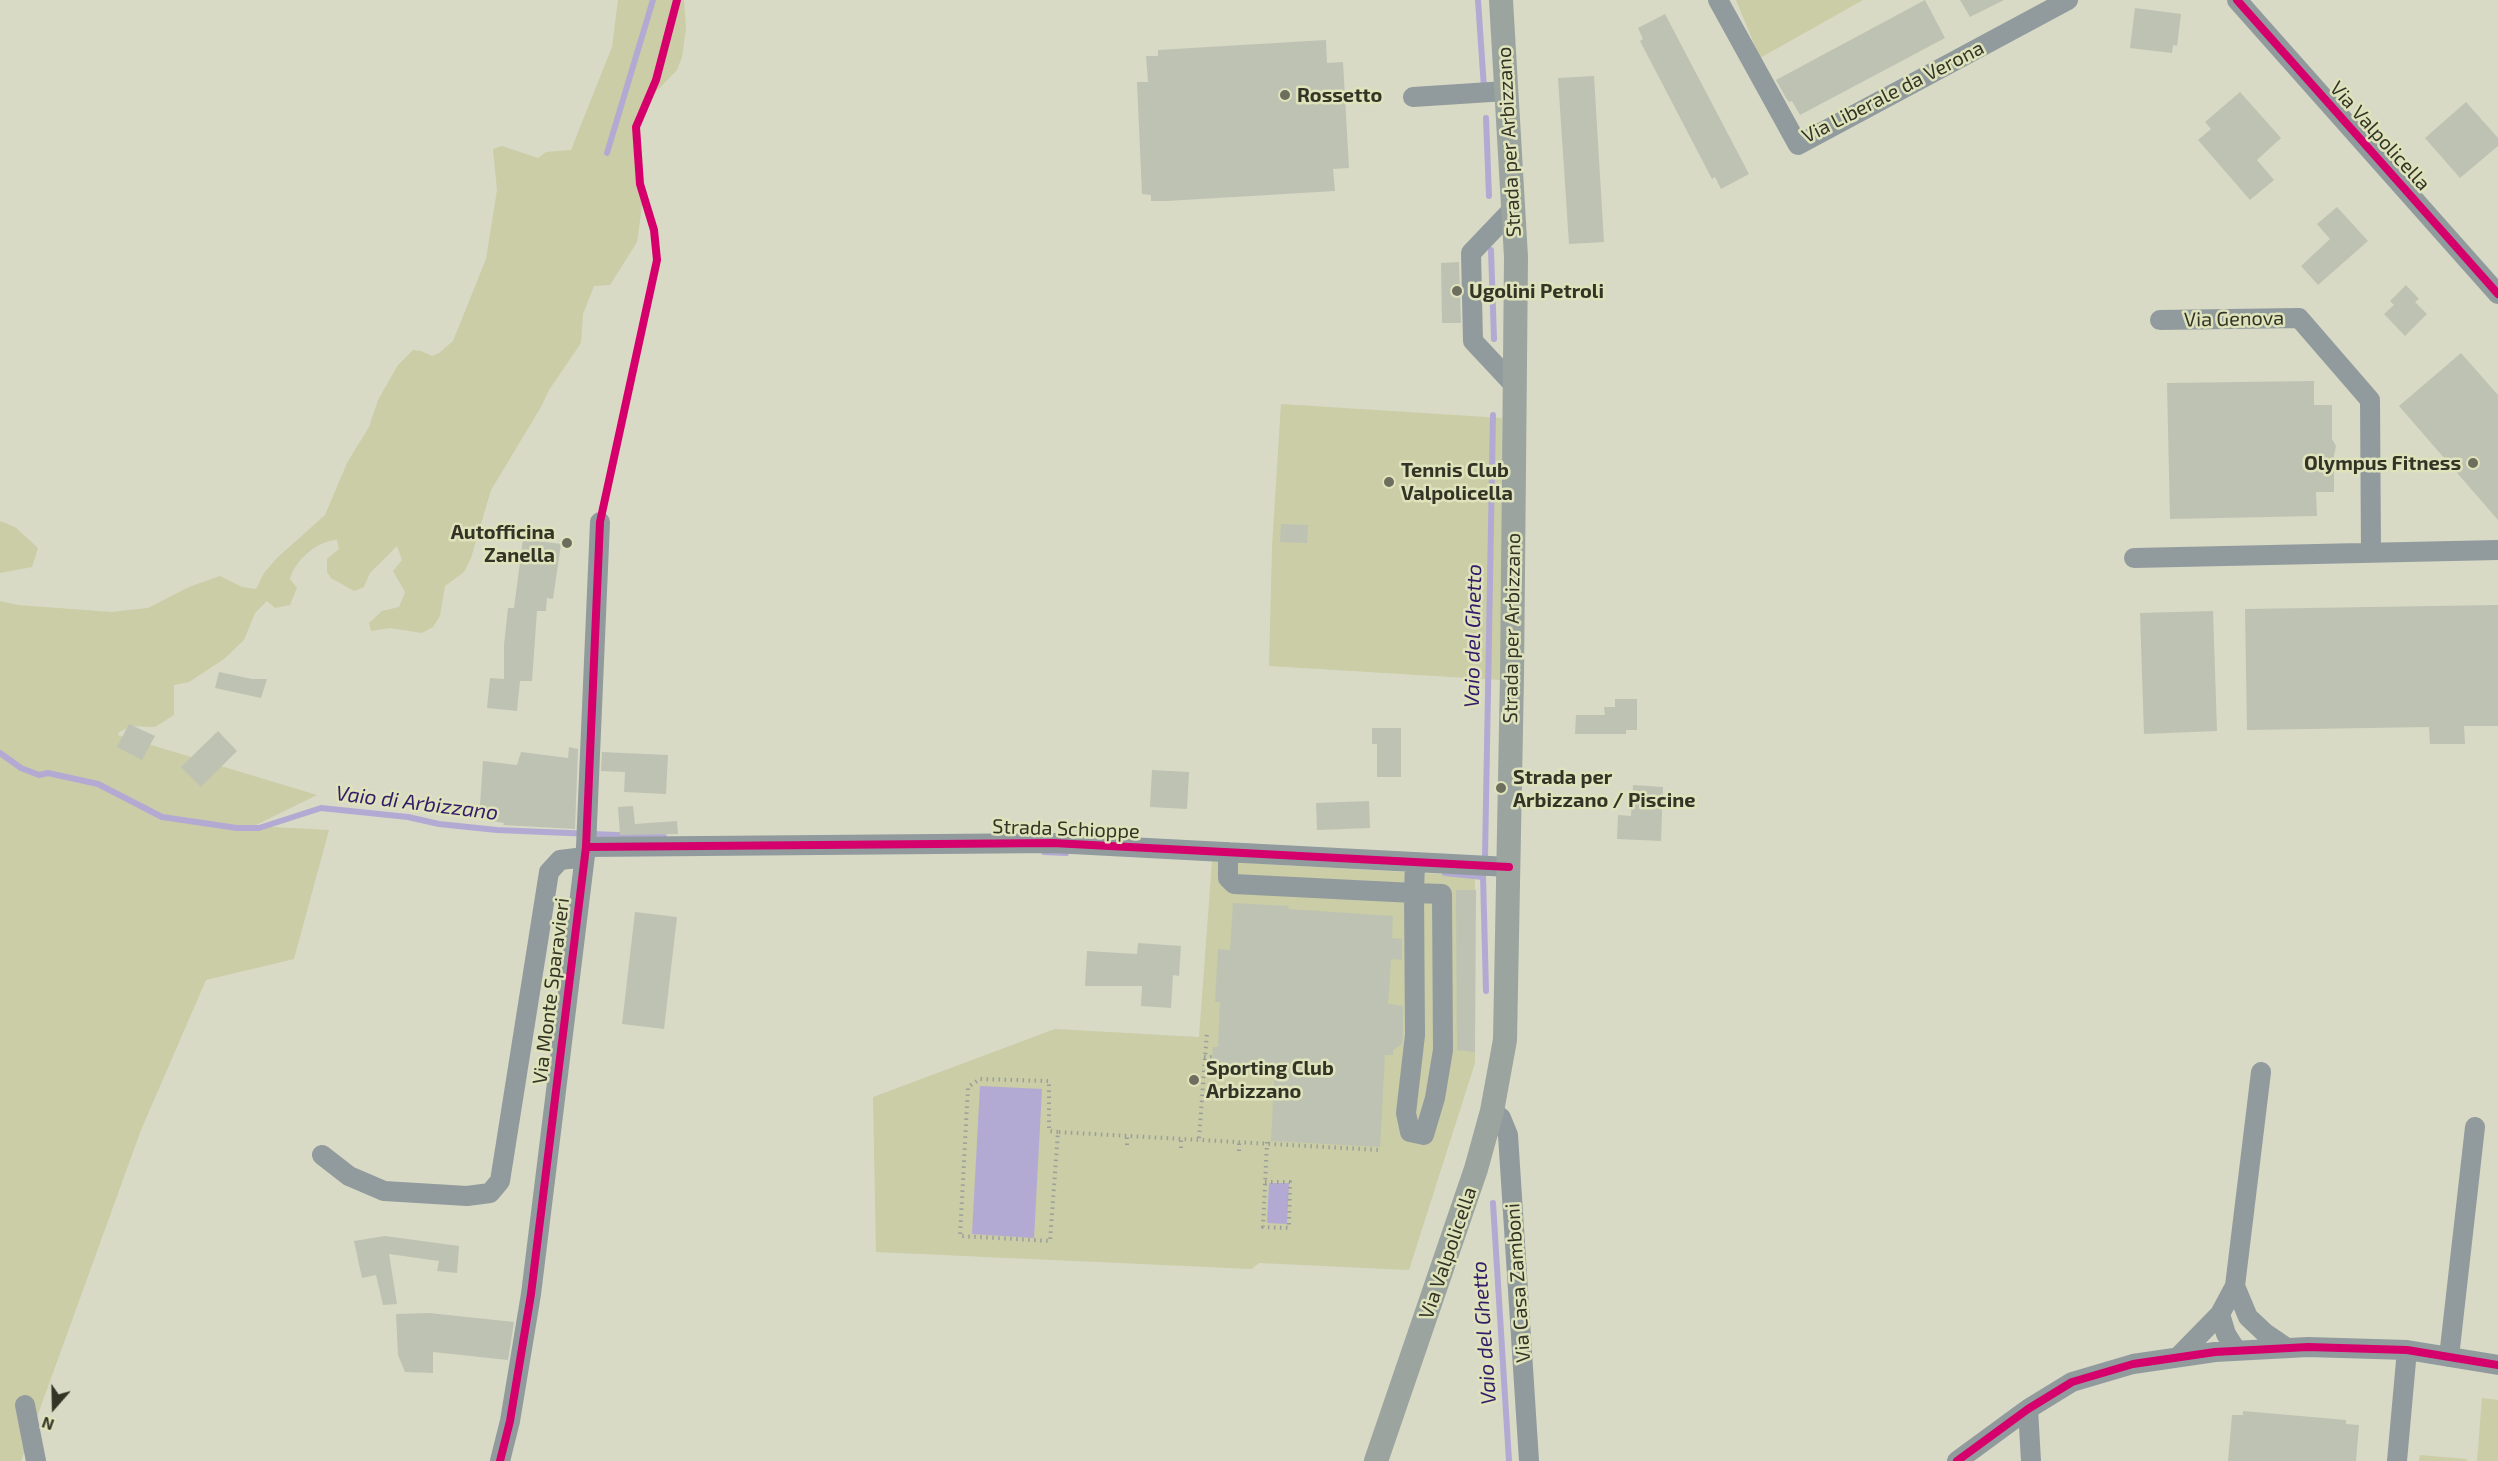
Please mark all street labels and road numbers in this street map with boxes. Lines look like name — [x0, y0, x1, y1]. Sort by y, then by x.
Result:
street label: Via Liberale da Verona — [1798, 36, 1988, 148]
street label: Strada per Arbizzano — [1492, 46, 1526, 238]
street label: Via Valpolicella — [2325, 77, 2435, 195]
street label: Via Genova — [2184, 306, 2284, 332]
street label: Strada per Arbizzano — [1498, 532, 1526, 724]
street label: Strada Schioppe — [992, 814, 1140, 844]
street label: Via Monte Sparavieri — [528, 896, 574, 1086]
street label: Via Valpolicella — [1414, 1184, 1482, 1322]
street label: Via Casa Zamboni — [1500, 1202, 1536, 1364]

